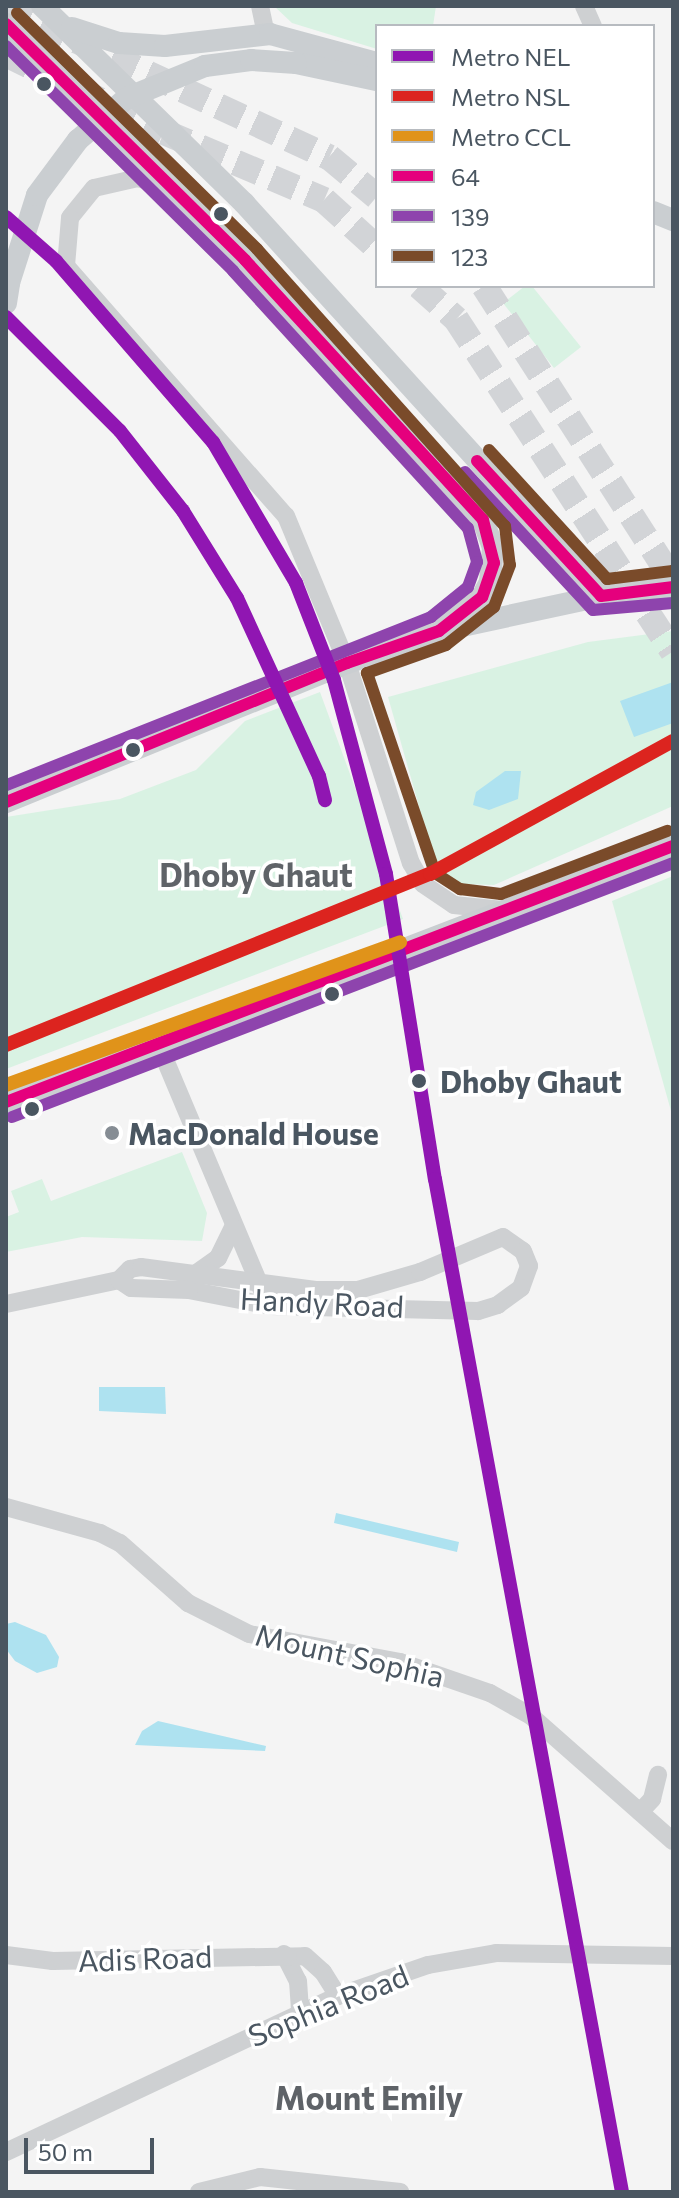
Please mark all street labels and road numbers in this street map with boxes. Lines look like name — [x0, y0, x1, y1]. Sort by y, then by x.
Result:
street label: Handy Road — [239, 1280, 405, 1324]
street label: Mount Sophia — [252, 1616, 448, 1694]
street label: Adis Road — [77, 1938, 213, 1978]
street label: Sophia Road — [243, 1957, 413, 2053]

